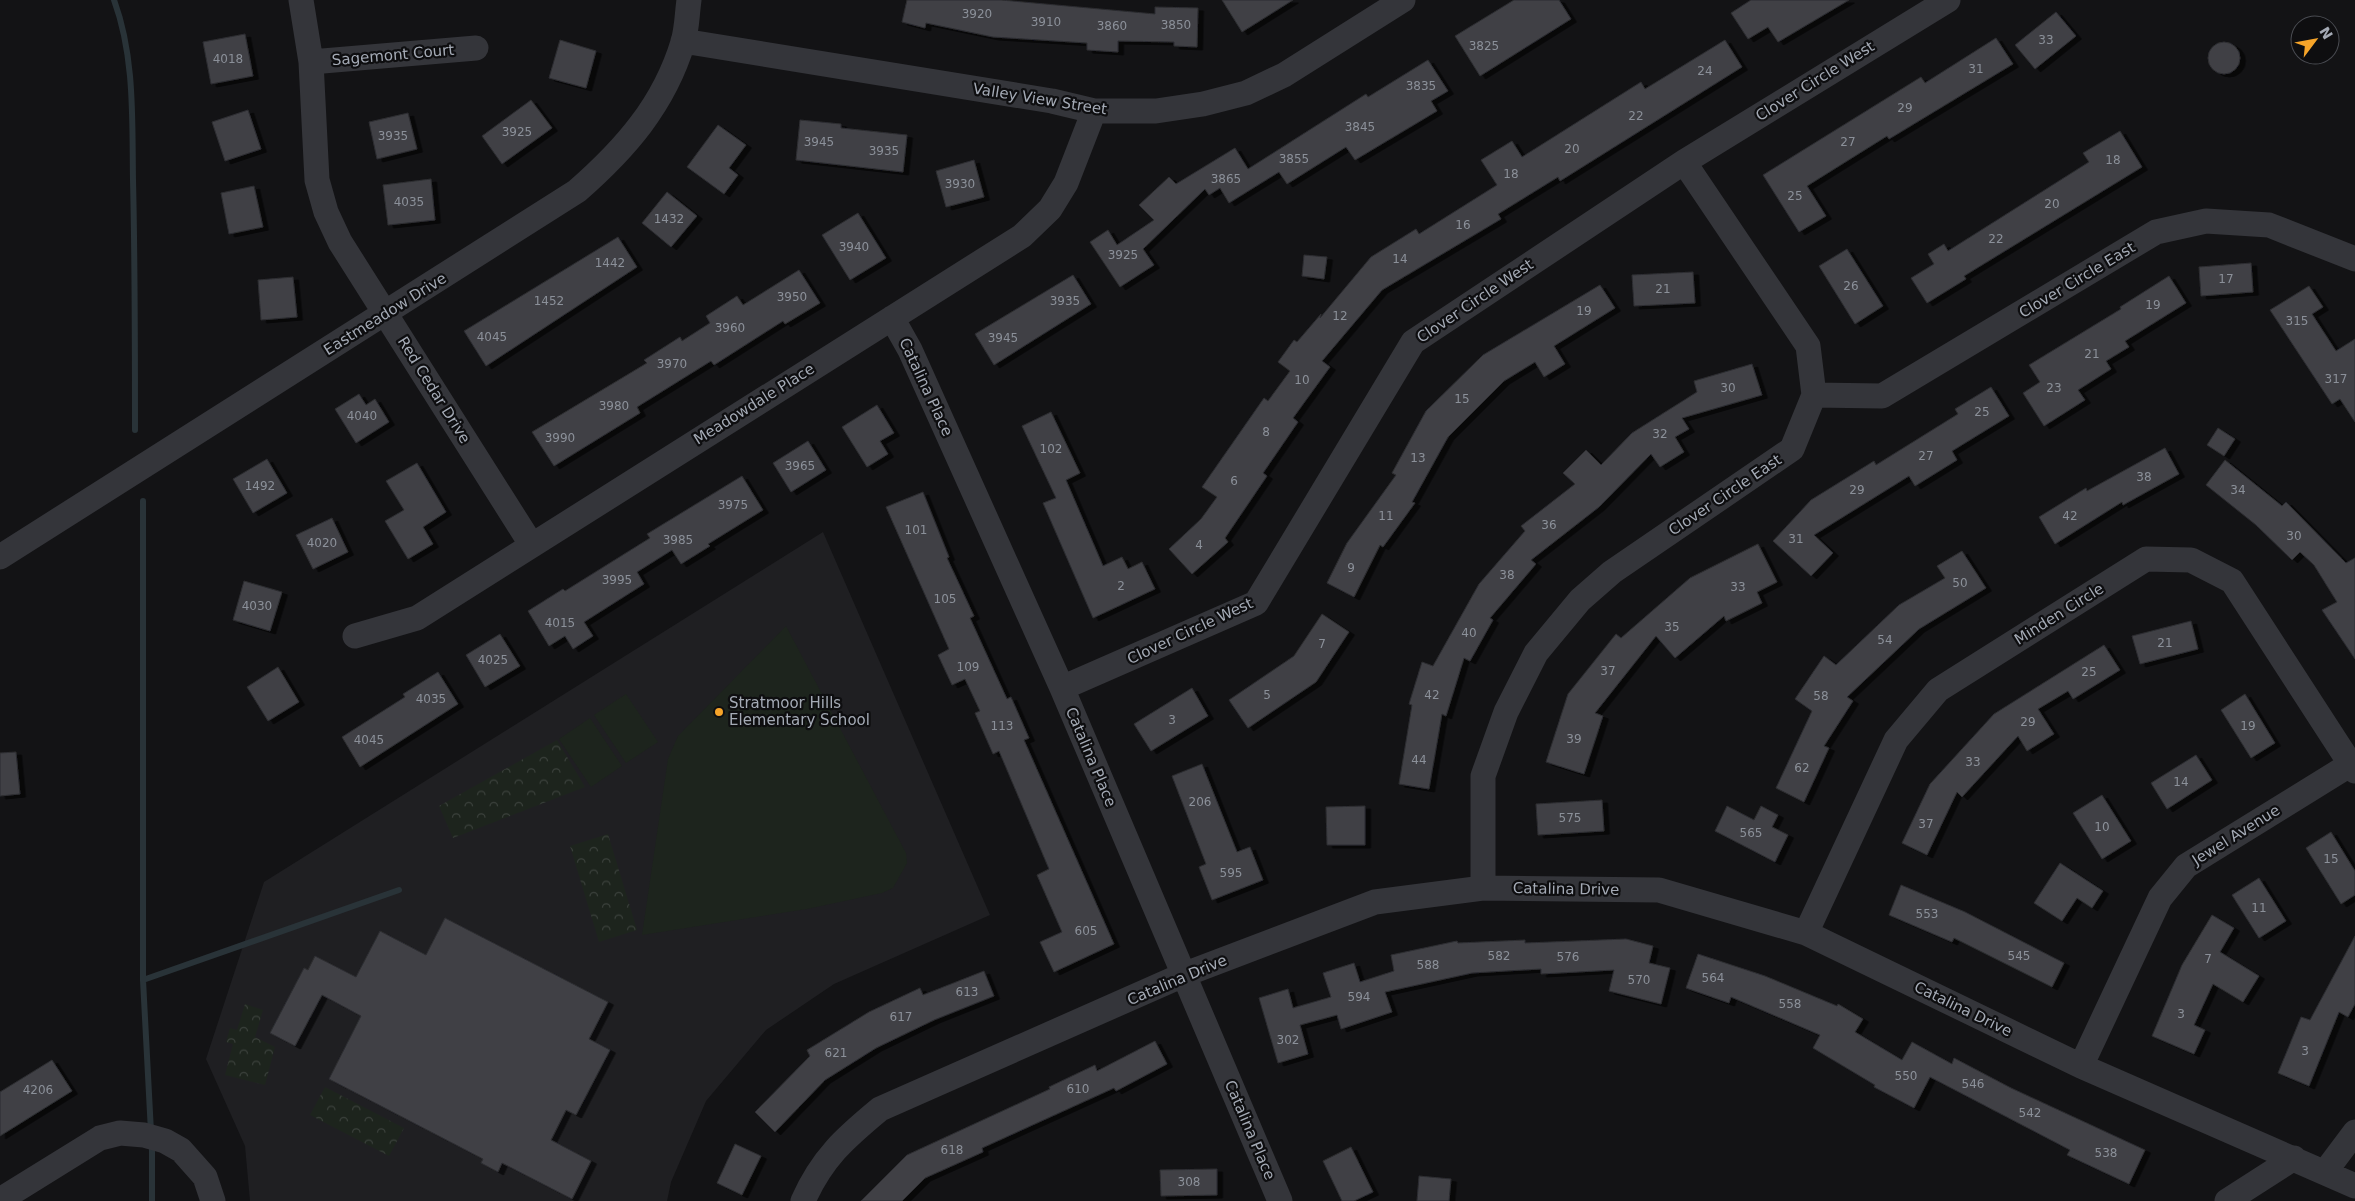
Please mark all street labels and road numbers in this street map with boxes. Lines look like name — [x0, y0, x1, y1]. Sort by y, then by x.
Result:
street label: Clover Circle West — [1752, 37, 1878, 125]
street label: Sagemont Court — [331, 41, 455, 69]
street label: Valley View Street — [972, 80, 1108, 119]
street label: Clover Circle East — [2016, 238, 2138, 322]
street label: Clover Circle West — [1413, 255, 1537, 347]
street label: Eastmeadow Drive — [320, 269, 450, 359]
street label: Red Cedar Drive — [394, 333, 474, 447]
street label: Catalina Place — [895, 335, 957, 439]
street label: Meadowdale Place — [690, 360, 818, 448]
street label: Clover Circle East — [1665, 451, 1785, 539]
street label: Minden Circle — [2011, 579, 2107, 649]
street label: Clover Circle West — [1124, 594, 1256, 668]
street label: Catalina Place — [1062, 705, 1120, 809]
street label: Jewel Avenue — [2188, 801, 2283, 870]
street label: Catalina Drive — [1513, 879, 1619, 899]
street label: Catalina Drive — [1124, 951, 1230, 1009]
street label: Catalina Drive — [1911, 978, 2015, 1040]
street label: Catalina Place — [1221, 1078, 1279, 1182]

